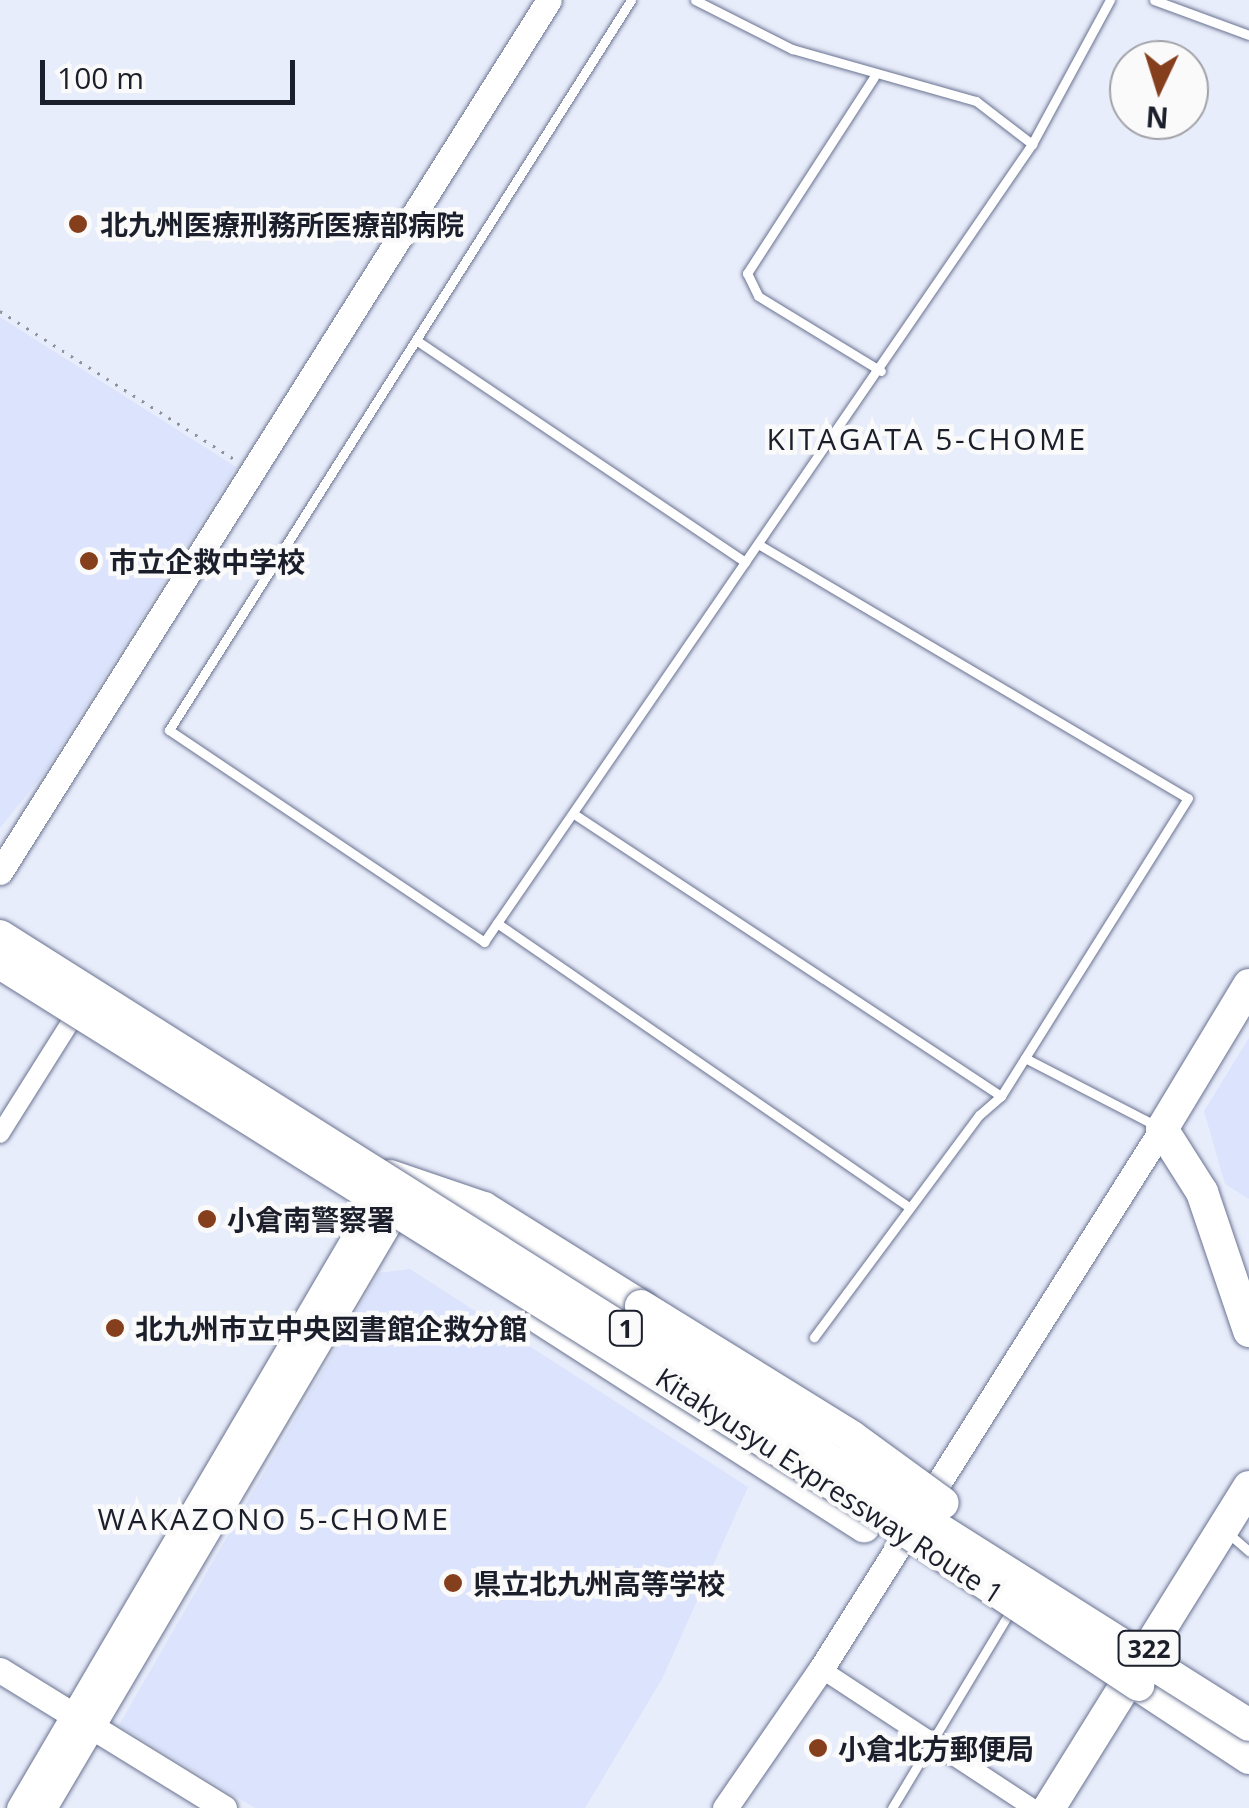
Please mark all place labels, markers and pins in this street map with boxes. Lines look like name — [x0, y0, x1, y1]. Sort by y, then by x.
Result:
place label: 北九州医療刑務所医療部病院 — [100, 207, 464, 241]
marker: 北九州医療刑務所医療部病院 — [65, 211, 91, 237]
place label: 市立企救中学校 — [109, 544, 305, 578]
marker: 市立企救中学校 — [78, 550, 100, 572]
place label: 小倉南警察署 — [227, 1202, 395, 1236]
marker: 小倉南警察署 — [196, 1208, 218, 1230]
place label: 北九州市立中央図書館企救分館 — [135, 1311, 527, 1345]
marker: 北九州市立中央図書館企救分館 — [104, 1317, 126, 1339]
place label: 県立北九州高等学校 — [473, 1566, 725, 1600]
marker: 県立北九州高等学校 — [442, 1572, 464, 1594]
place label: 小倉北方郵便局 — [838, 1731, 1034, 1765]
marker: 小倉北方郵便局 — [807, 1737, 829, 1759]

